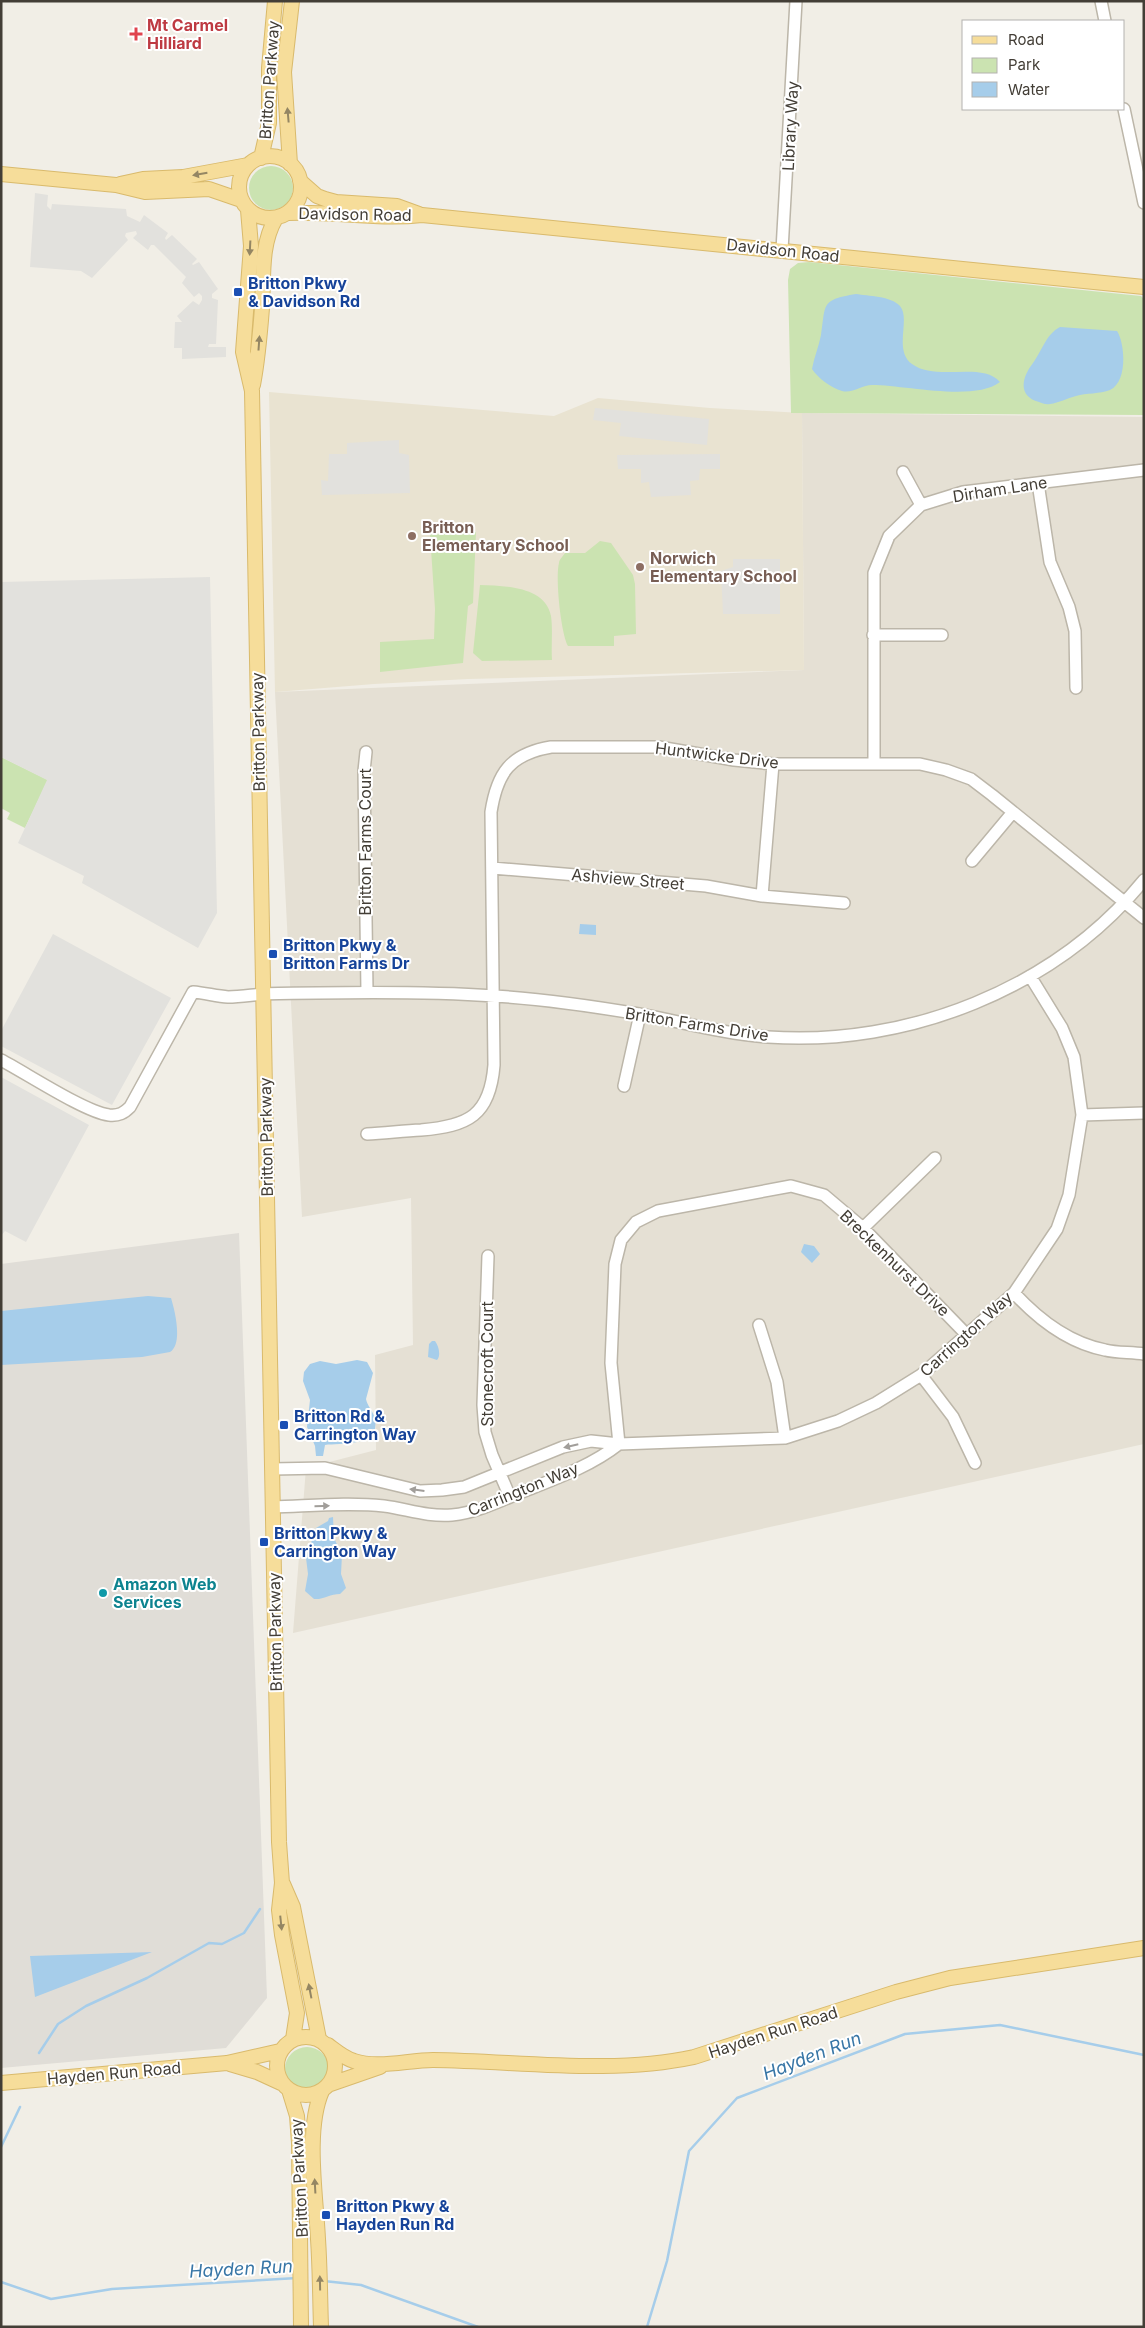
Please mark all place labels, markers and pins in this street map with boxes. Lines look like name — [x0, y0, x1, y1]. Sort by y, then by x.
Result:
place label: Mt Carmel Hilliard — [147, 15, 228, 53]
marker: Mt Carmel Hilliard — [129, 27, 143, 41]
place label: Britton Pkwy & Davidson Rd — [248, 273, 360, 311]
marker: Britton Pkwy & Davidson Rd — [232, 286, 244, 298]
place label: Britton Elementary School — [422, 517, 569, 555]
marker: Britton Elementary School — [406, 530, 418, 542]
place label: Norwich Elementary School — [650, 548, 797, 586]
marker: Norwich Elementary School — [634, 561, 646, 573]
place label: Britton Pkwy & Britton Farms Dr — [283, 935, 410, 973]
marker: Britton Pkwy & Britton Farms Dr — [267, 948, 279, 960]
place label: Britton Rd & Carrington Way — [294, 1406, 417, 1444]
marker: Britton Rd & Carrington Way — [278, 1419, 290, 1431]
place label: Britton Pkwy & Carrington Way — [274, 1523, 397, 1561]
marker: Britton Pkwy & Carrington Way — [258, 1536, 270, 1548]
place label: Amazon Web Services — [113, 1574, 217, 1612]
marker: Amazon Web Services — [97, 1587, 109, 1599]
place label: Britton Pkwy & Hayden Run Rd — [336, 2196, 454, 2234]
marker: Britton Pkwy & Hayden Run Rd — [320, 2209, 332, 2221]

